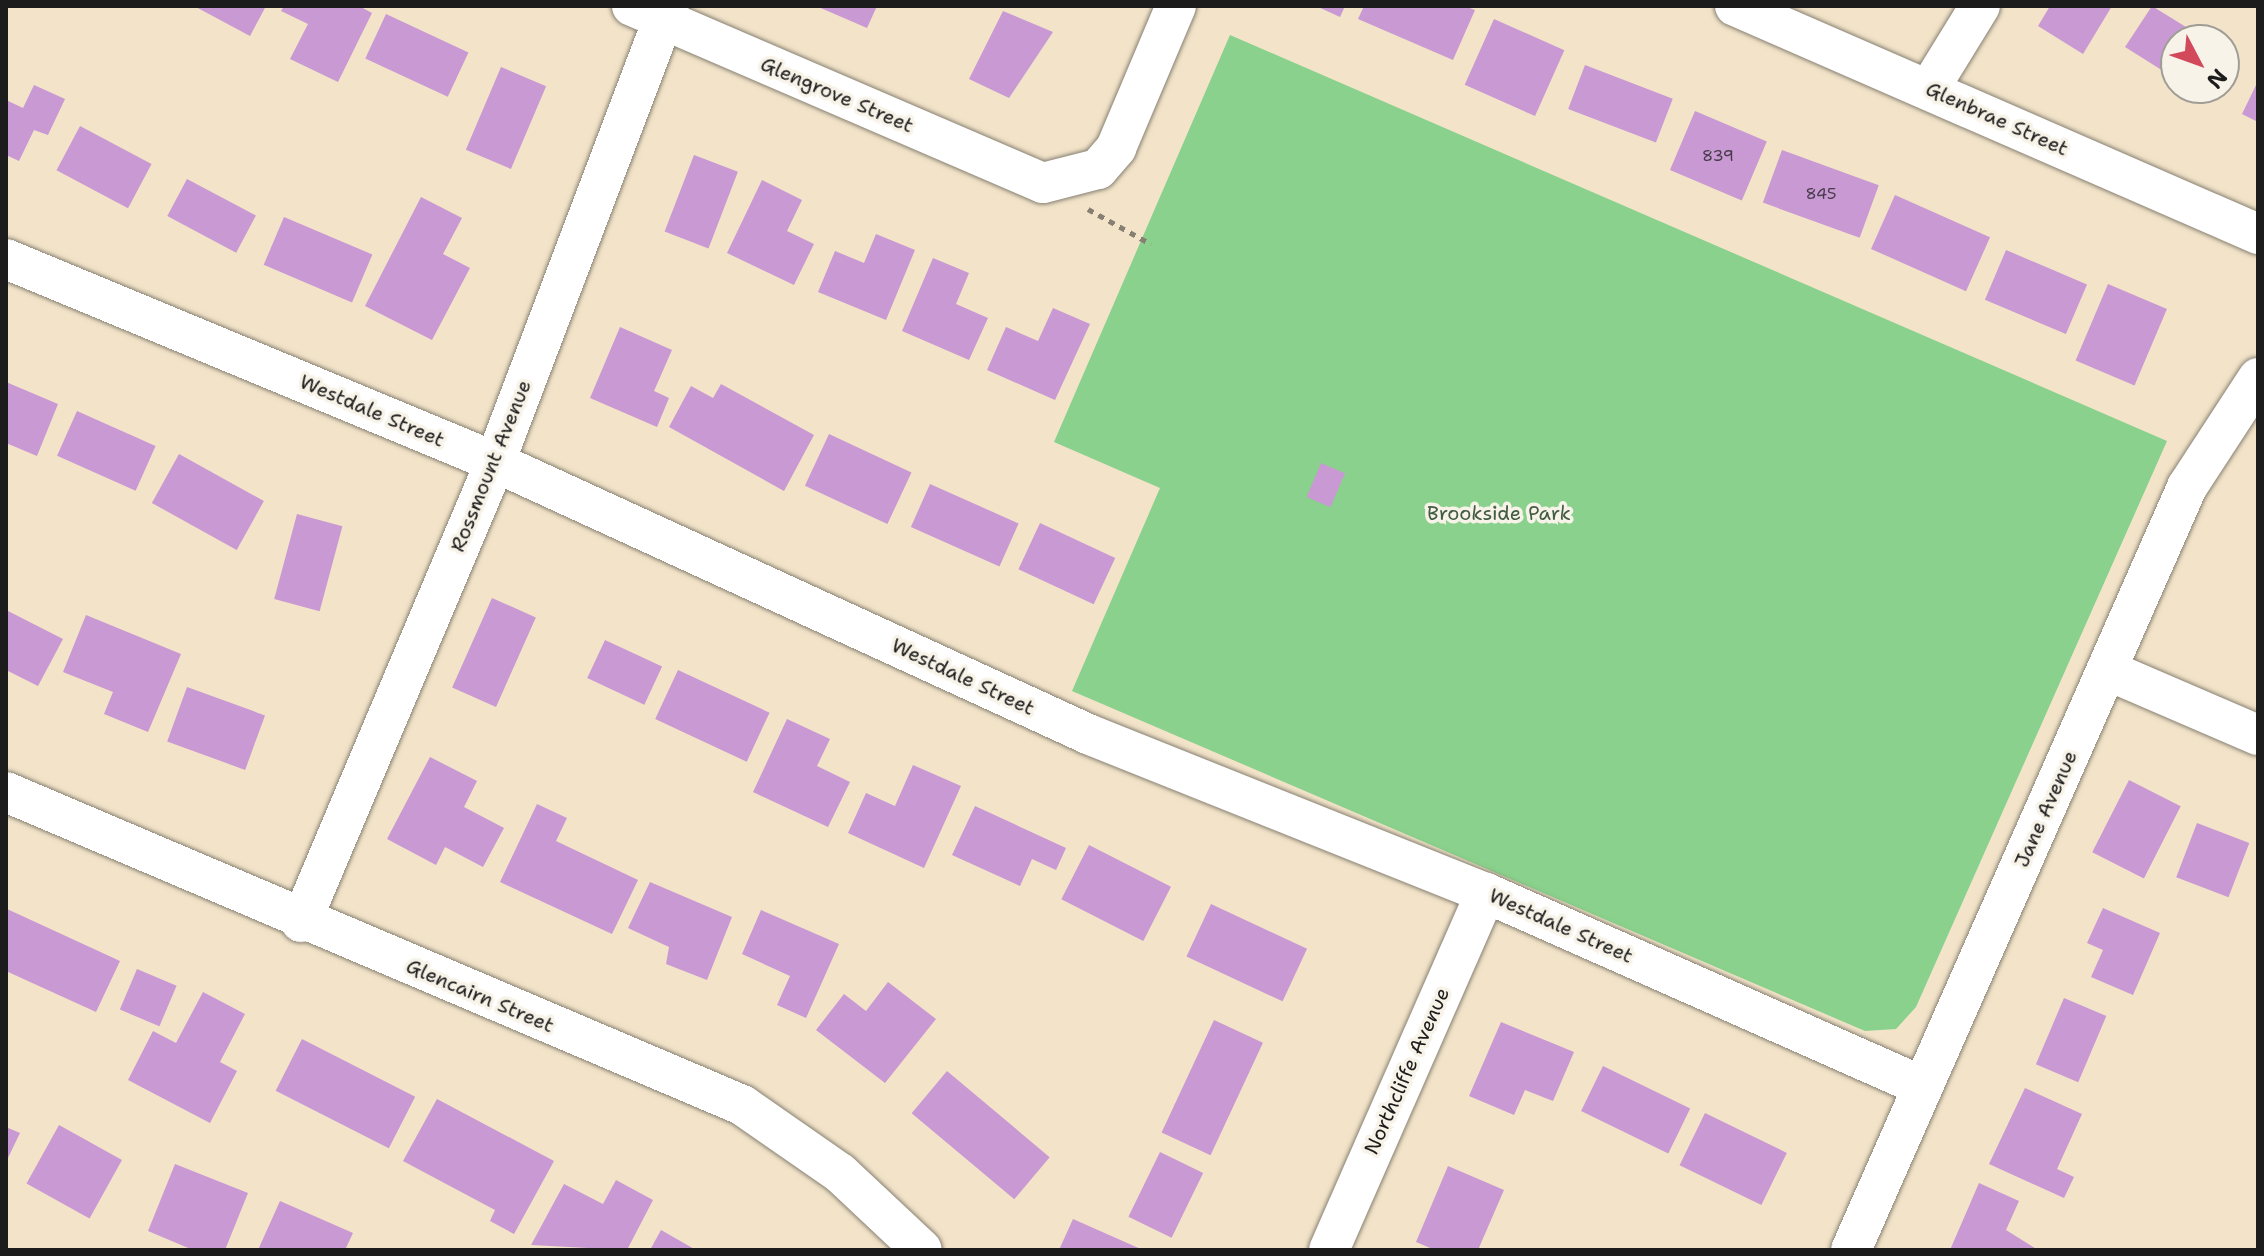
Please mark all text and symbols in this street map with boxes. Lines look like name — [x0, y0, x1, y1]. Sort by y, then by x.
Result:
north arrow — [2160, 24, 2240, 104]
street label: Glengrove Street — [757, 52, 917, 138]
text: N — [2200, 63, 2234, 95]
street label: Glenbrae Street — [1922, 77, 2072, 161]
house number: 839 — [1702, 146, 1734, 166]
house number: 845 — [1805, 184, 1837, 204]
street label: Westdale Street — [296, 370, 448, 452]
street label: Rossmount Avenue — [446, 377, 536, 555]
park label: Brookside Park — [1427, 501, 1571, 525]
street label: Westdale Street — [888, 633, 1038, 721]
street label: Jane Avenue — [2010, 747, 2082, 871]
street label: Westdale Street — [1485, 884, 1637, 968]
street label: Glencairn Street — [402, 954, 558, 1038]
street label: Northcliffe Avenue — [1359, 984, 1455, 1158]

